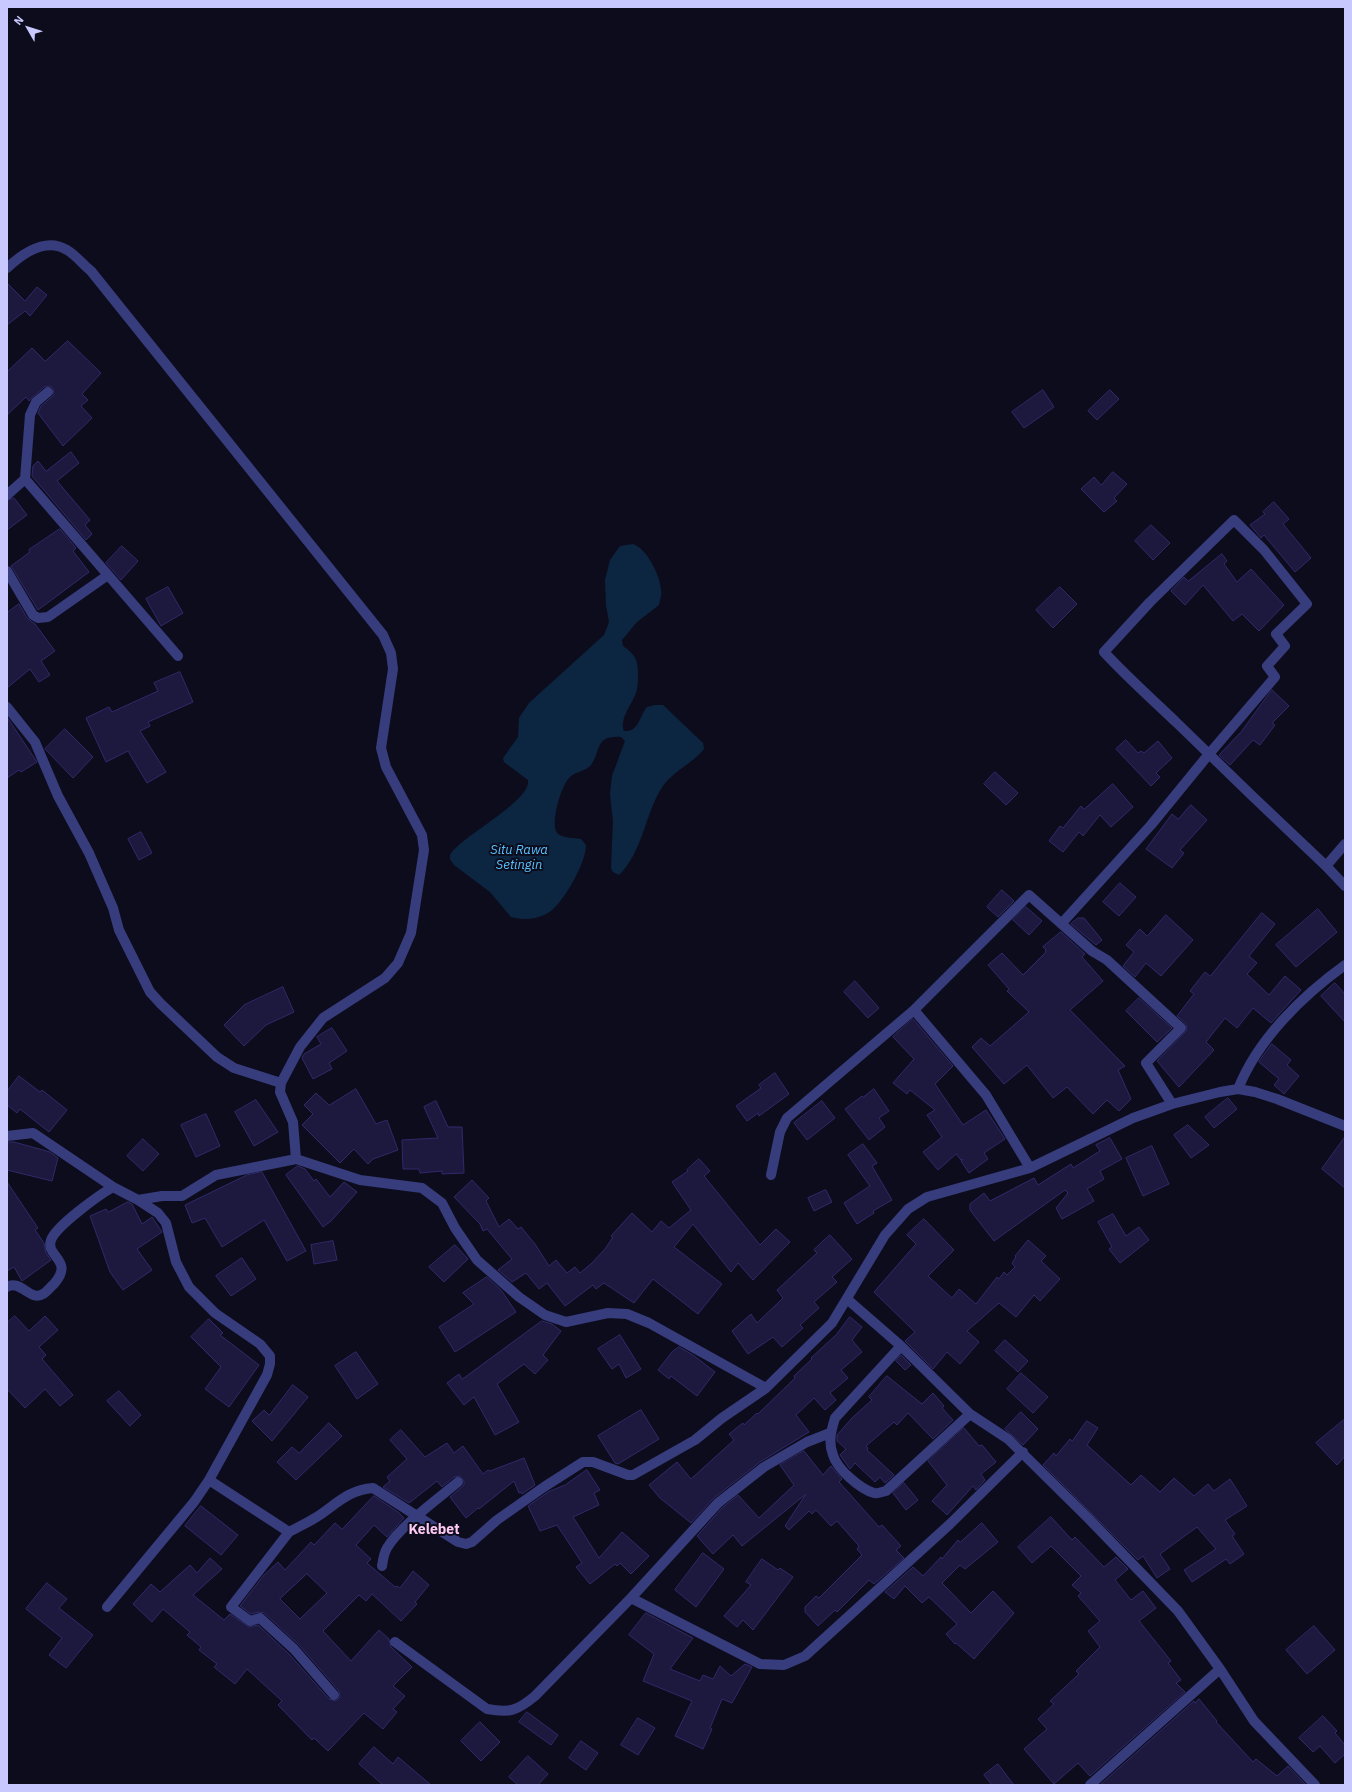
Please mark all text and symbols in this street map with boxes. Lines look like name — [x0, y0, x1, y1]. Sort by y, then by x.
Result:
north arrow — [8, 8, 48, 48]
text: N — [11, 13, 27, 28]
water label: Situ Rawa Setingin — [490, 842, 548, 873]
district label: Kelebet — [408, 1522, 460, 1538]

